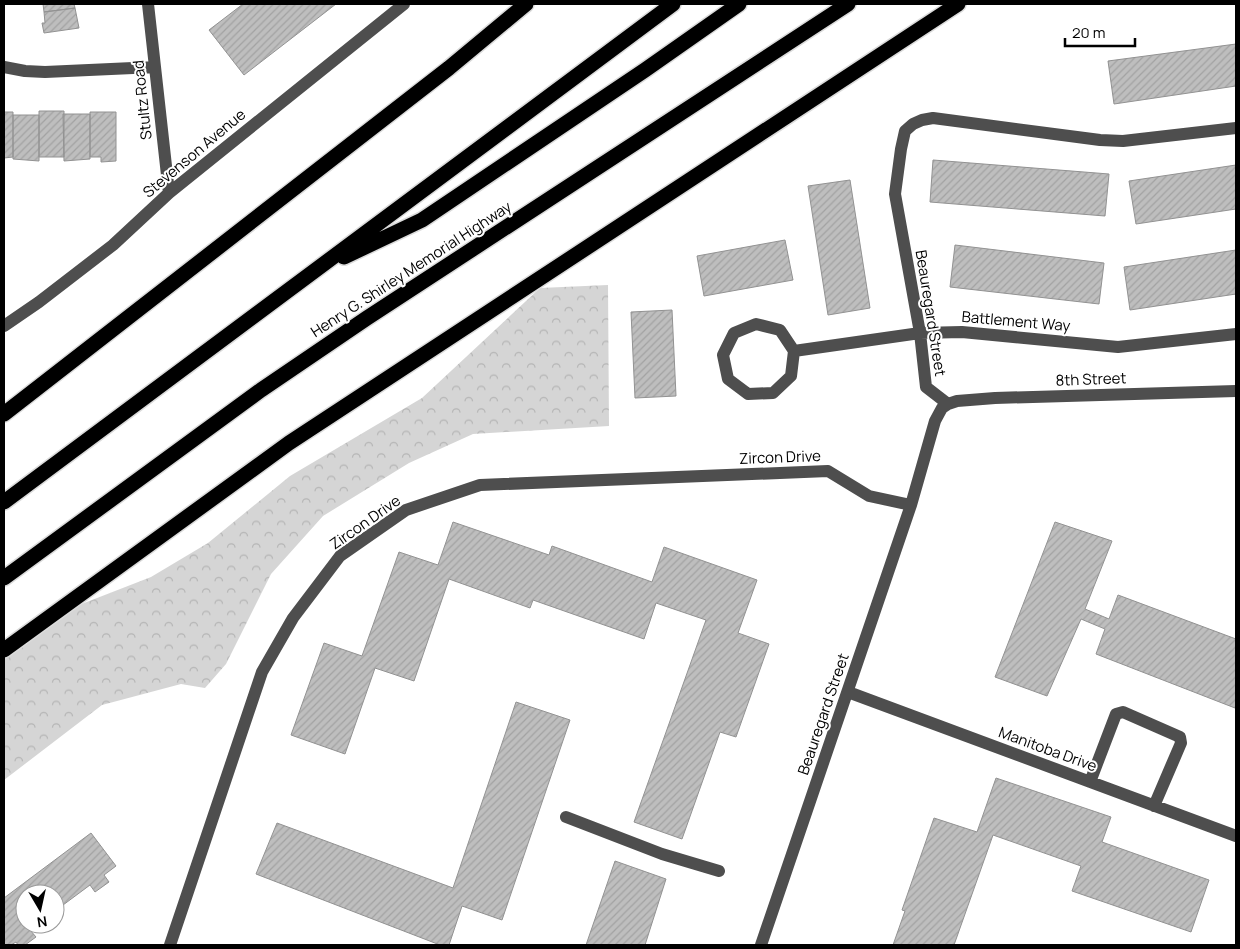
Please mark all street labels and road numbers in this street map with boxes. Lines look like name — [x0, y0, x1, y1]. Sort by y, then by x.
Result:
street label: Stultz Road — [127, 59, 157, 141]
street label: Stevenson Avenue — [138, 104, 250, 202]
street label: Henry G. Shirley Memorial Highway — [307, 196, 516, 342]
street label: Beauregard Street — [911, 248, 951, 378]
street label: Battlement Way — [961, 306, 1071, 336]
street label: 8th Street — [1055, 367, 1127, 391]
street label: Zircon Drive — [739, 445, 822, 469]
street label: Zircon Drive — [325, 490, 405, 554]
street label: Beauregard Street — [792, 650, 854, 778]
street label: Manitoba Drive — [996, 721, 1100, 777]

